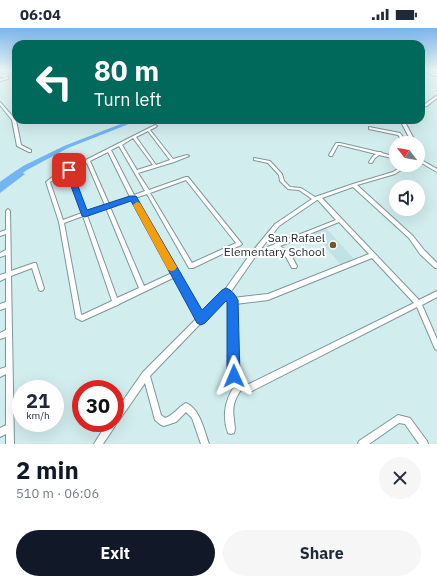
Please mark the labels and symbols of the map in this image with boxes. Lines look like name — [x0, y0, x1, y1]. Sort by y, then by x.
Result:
north arrow — [389, 136, 425, 172]
pin — [52, 153, 86, 187]
place label: San Rafael Elementary School — [224, 230, 325, 259]
marker: San Rafael Elementary School — [328, 240, 338, 250]
position arrow — [213, 355, 255, 397]
speed limit sign: 30 — [72, 380, 124, 432]

